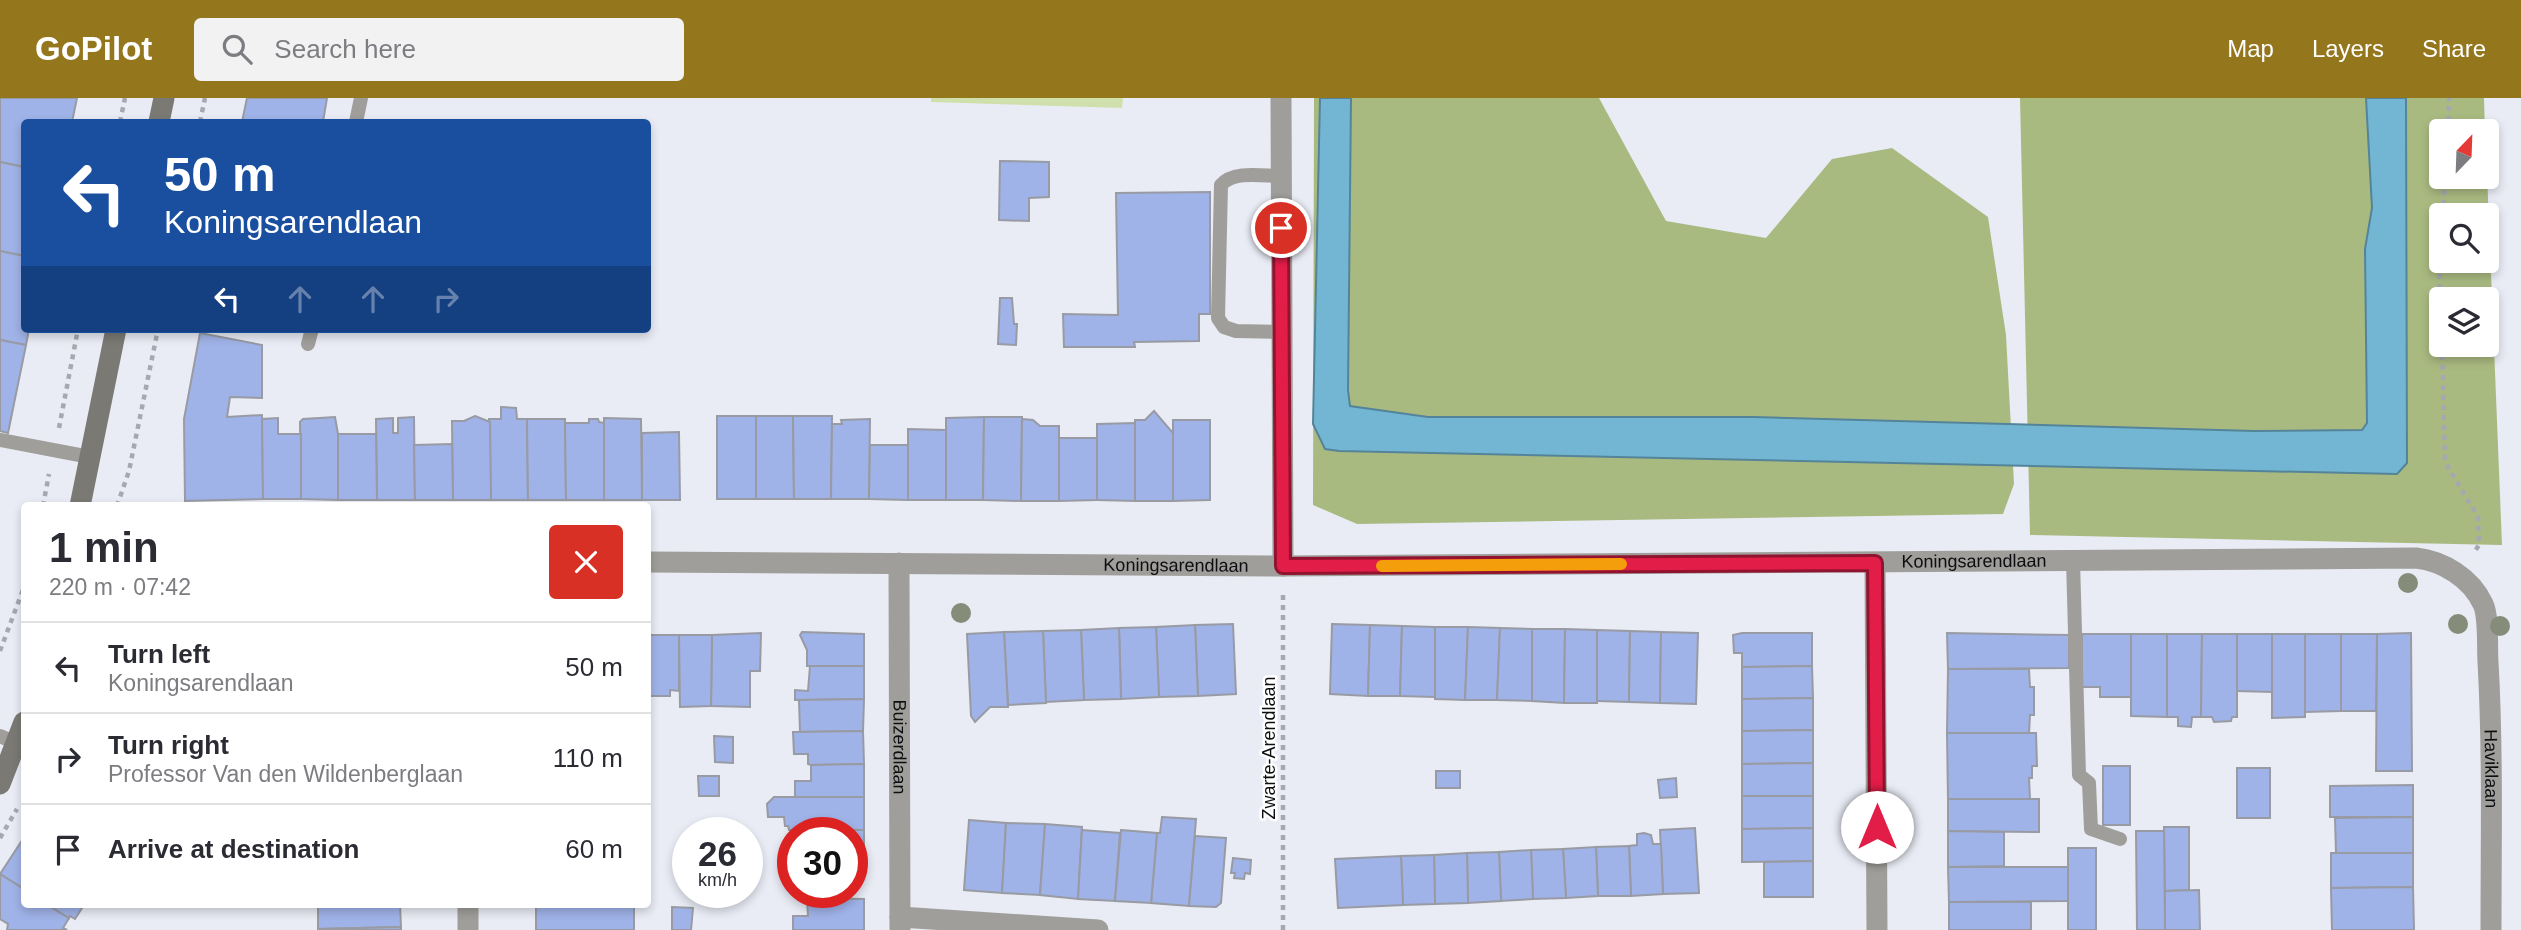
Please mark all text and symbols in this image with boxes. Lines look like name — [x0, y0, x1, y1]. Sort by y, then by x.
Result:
search box — [194, 18, 684, 81]
text: GoPilot — [35, 30, 152, 67]
icon: search — [218, 30, 256, 68]
text: Search here — [274, 34, 416, 64]
text: Map — [2227, 35, 2274, 62]
text: Layers — [2312, 35, 2384, 62]
text: Share — [2422, 35, 2486, 62]
north arrow — [2429, 119, 2499, 189]
map controls — [2429, 119, 2499, 357]
icon: left — [49, 147, 140, 238]
text: 50 m — [164, 147, 276, 201]
pin — [1251, 198, 1311, 258]
button: search — [2429, 203, 2499, 273]
text: Koningsarendlaan — [164, 204, 422, 240]
icon: arrive — [1262, 209, 1300, 247]
icon: left — [208, 280, 246, 318]
icon: ahead — [281, 280, 319, 318]
icon: ahead — [354, 280, 392, 318]
icon: right — [427, 280, 465, 318]
button: layers — [2429, 287, 2499, 357]
text: 1 min — [49, 524, 159, 571]
button: close — [549, 525, 623, 599]
street label: Koningsarendlaan — [1901, 551, 2047, 572]
street label: Koningsarendlaan — [1103, 555, 1249, 576]
text: 220 m · 07:42 — [49, 574, 191, 600]
text: Turn left — [108, 639, 210, 669]
icon: left — [49, 649, 87, 687]
text: 50 m — [565, 652, 623, 682]
text: Koningsarendlaan — [108, 670, 293, 696]
street label: Zwarte-Arendlaan — [1259, 676, 1279, 820]
street label: Buizerdlaan — [889, 699, 910, 795]
street label: Haviklaan — [2481, 729, 2501, 808]
text: Turn right — [108, 730, 229, 760]
icon: right — [49, 740, 87, 778]
text: 110 m — [553, 743, 623, 773]
text: Professor Van den Wildenberglaan — [108, 761, 463, 787]
position arrow — [1840, 790, 1914, 864]
speed limit sign: 30 — [777, 817, 868, 908]
icon: arrive — [49, 831, 87, 869]
text: Arrive at destination — [108, 834, 359, 864]
text: 60 m — [565, 834, 623, 864]
text: 26 — [698, 834, 737, 873]
text: km/h — [698, 870, 737, 890]

